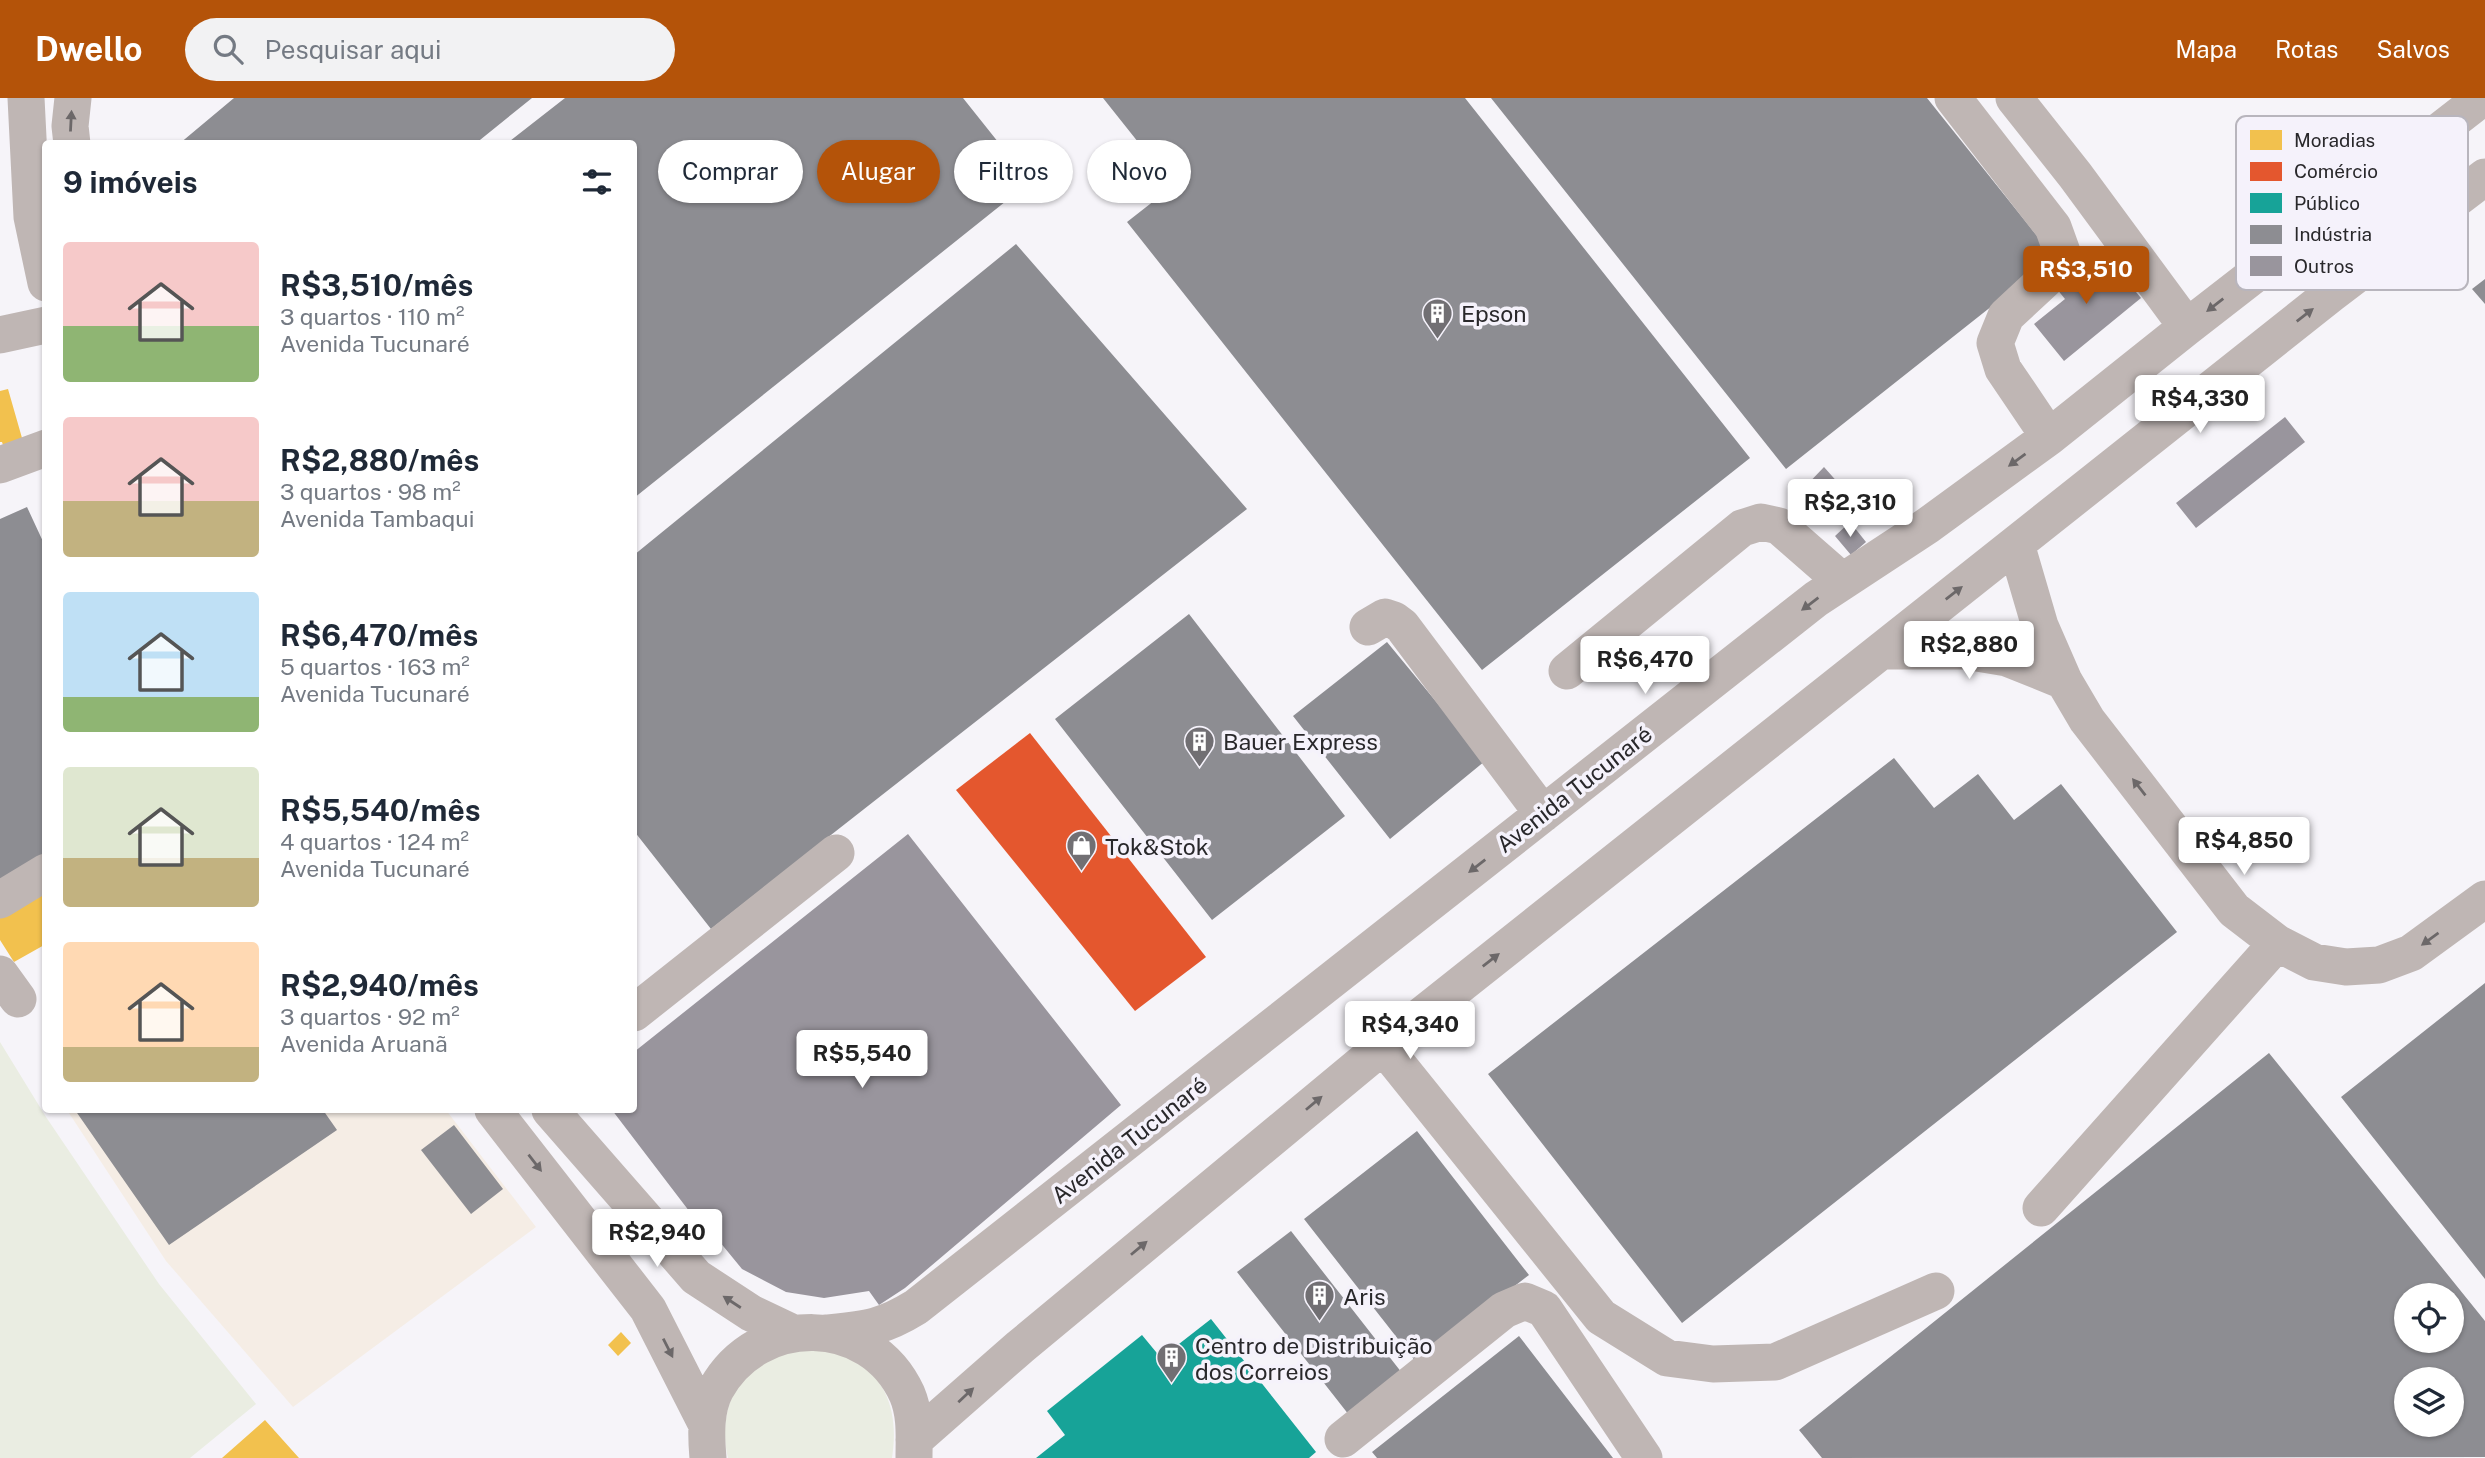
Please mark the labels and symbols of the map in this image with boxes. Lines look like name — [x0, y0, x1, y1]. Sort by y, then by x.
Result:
one-way arrow — [66, 110, 77, 132]
legend — [2236, 116, 2468, 290]
text: Moradias — [2294, 129, 2375, 151]
text: Comércio — [2294, 160, 2378, 182]
text: Público — [2294, 192, 2360, 214]
text: Indústria — [2294, 223, 2372, 245]
pin: R$3,510 — [2021, 246, 2151, 306]
text: Outros — [2294, 255, 2354, 277]
building icon: Epson — [1421, 296, 1455, 340]
one-way arrow — [2207, 297, 2225, 312]
place label: Epson — [1461, 300, 1527, 327]
one-way arrow — [2296, 308, 2313, 323]
pin: R$4,330 — [2135, 376, 2265, 435]
one-way arrow — [2008, 453, 2026, 467]
pin: R$2,310 — [1785, 480, 1915, 539]
one-way arrow — [1944, 586, 1962, 601]
one-way arrow — [1801, 596, 1819, 610]
pin: R$2,880 — [1904, 622, 2034, 681]
pin: R$6,470 — [1580, 636, 1710, 696]
street label: Avenida Tucunaré — [1491, 720, 1657, 858]
building icon: Bauer Express — [1183, 724, 1217, 768]
place label: Bauer Express — [1223, 728, 1378, 755]
one-way arrow — [2132, 778, 2146, 796]
pin: R$4,850 — [2179, 818, 2309, 877]
shop icon: Tok&Stok — [1065, 829, 1099, 873]
place label: Tok&Stok — [1105, 833, 1209, 860]
one-way arrow — [1468, 858, 1486, 872]
one-way arrow — [2421, 932, 2439, 946]
one-way arrow — [1482, 953, 1500, 968]
pin: R$4,340 — [1345, 1002, 1475, 1061]
pin: R$5,540 — [797, 1030, 927, 1090]
street label: Avenida Tucunaré — [1046, 1071, 1212, 1209]
one-way arrow — [1306, 1096, 1323, 1111]
one-way arrow — [528, 1154, 543, 1172]
pin: R$2,940 — [592, 1210, 722, 1269]
one-way arrow — [1131, 1241, 1148, 1256]
building icon: Aris — [1303, 1279, 1337, 1323]
place label: Aris — [1343, 1283, 1386, 1310]
one-way arrow — [723, 1295, 742, 1308]
place label: Centro de Distribuição dos Correios — [1195, 1332, 1432, 1385]
one-way arrow — [662, 1338, 673, 1358]
building icon: Centro de Distribuição dos Correios — [1155, 1341, 1189, 1385]
one-way arrow — [957, 1388, 974, 1404]

